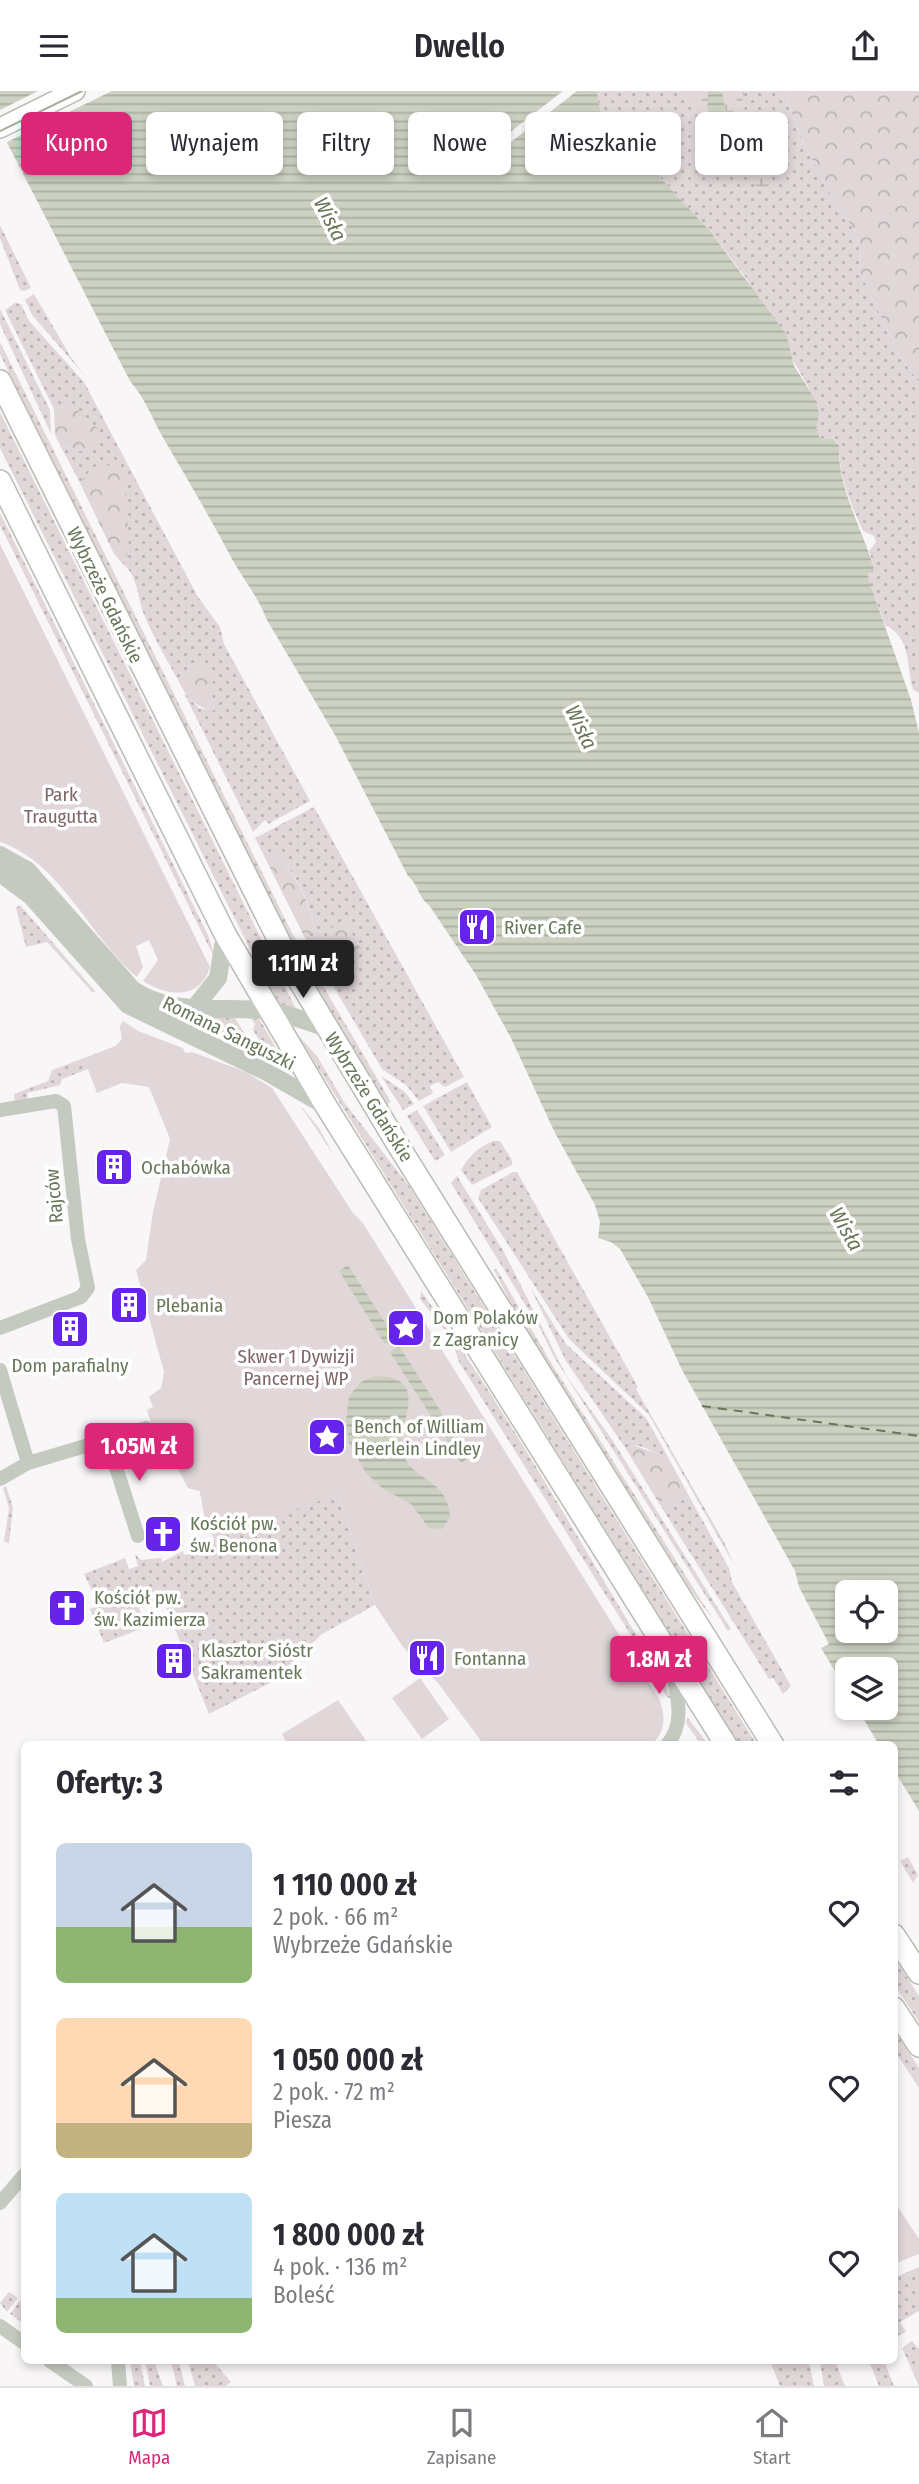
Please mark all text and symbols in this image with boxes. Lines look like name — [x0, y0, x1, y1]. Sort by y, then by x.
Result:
icon: menu — [35, 27, 73, 65]
text: Dwello — [414, 27, 505, 65]
icon: share — [846, 27, 884, 65]
chip: Kupno — [21, 112, 132, 175]
chip: Wynajem — [146, 112, 283, 175]
chip: Filtry — [297, 112, 394, 175]
chip: Nowe — [408, 112, 511, 175]
chip: Mieszkanie — [525, 112, 681, 175]
chip: Dom — [695, 112, 788, 175]
water label: Wisła — [308, 193, 352, 245]
street label: Wybrzeże Gdańskie — [62, 523, 148, 667]
water label: Wisła — [559, 701, 603, 753]
park label: Park Traugutta — [24, 783, 98, 828]
restaurant icon: River Cafe — [456, 906, 498, 948]
place label: River Cafe — [504, 916, 582, 939]
pin: 1.11M zł — [231, 941, 375, 1000]
text: 1.11M zł — [268, 949, 338, 977]
street label: Romana Sanguszki — [159, 991, 299, 1075]
street label: Wybrzeże Gdańskie — [320, 1028, 418, 1166]
building icon: Ochabówka — [93, 1146, 135, 1188]
place label: Ochabówka — [141, 1156, 231, 1179]
street label: Rajców — [40, 1167, 68, 1224]
water label: Wisła — [823, 1203, 869, 1255]
building icon: Plebania — [108, 1284, 150, 1326]
place label: Plebania — [156, 1294, 223, 1317]
place label: Dom Polaków z Zagranicy — [433, 1306, 538, 1351]
place icon: Dom Polaków z Zagranicy — [385, 1307, 427, 1349]
building icon: Dom parafialny — [49, 1308, 91, 1350]
park label: Skwer 1 Dywizji Pancernej WP — [238, 1345, 354, 1390]
place label: Dom parafialny — [11, 1354, 129, 1377]
place label: Bench of William Heerlein Lindley — [354, 1415, 484, 1460]
place icon: Bench of William Heerlein Lindley — [306, 1416, 348, 1458]
pin: 1.05M zł — [67, 1423, 211, 1483]
text: 1.05M zł — [101, 1432, 177, 1460]
place label: Kościół pw. św. Benona — [190, 1512, 278, 1557]
church icon: Kościół pw. św. Benona — [142, 1513, 184, 1555]
map controls — [835, 1580, 898, 1720]
button: locate — [835, 1580, 898, 1643]
place label: Kościół pw. św. Kazimierza — [94, 1586, 206, 1631]
church icon: Kościół pw. św. Kazimierza — [46, 1587, 88, 1629]
restaurant icon: Fontanna — [406, 1637, 448, 1679]
pin: 1.8M zł — [594, 1637, 724, 1696]
place label: Klasztor Sióstr Sakramentek — [201, 1639, 313, 1684]
building icon: Klasztor Sióstr Sakramentek — [153, 1640, 195, 1682]
text: 1.8M zł — [626, 1645, 692, 1673]
place label: Fontanna — [454, 1647, 526, 1670]
button: layers — [835, 1657, 898, 1720]
icon: filters — [825, 1764, 863, 1802]
text: Oferty: 3 — [56, 1765, 163, 1801]
text: 1 110 000 zł — [273, 1867, 417, 1903]
icon: home — [112, 1871, 196, 1955]
icon: heart — [825, 1894, 863, 1932]
text: 2 pok. · 66 m² — [273, 1903, 398, 1931]
text: Wybrzeże Gdańskie — [273, 1931, 453, 1959]
text: 1 050 000 zł — [273, 2042, 423, 2078]
icon: home — [112, 2046, 196, 2130]
icon: heart — [825, 2069, 863, 2107]
text: 2 pok. · 72 m² — [273, 2078, 395, 2106]
text: Piesza — [273, 2106, 332, 2134]
text: 1 800 000 zł — [273, 2217, 424, 2253]
icon: home — [112, 2221, 196, 2305]
icon: heart — [825, 2244, 863, 2282]
text: 4 pok. · 136 m² — [273, 2253, 407, 2281]
text: Boleść — [273, 2281, 335, 2309]
tab: Mapa — [128, 2404, 170, 2469]
tab: Zapisane — [427, 2404, 496, 2469]
tab: Start — [753, 2404, 791, 2469]

